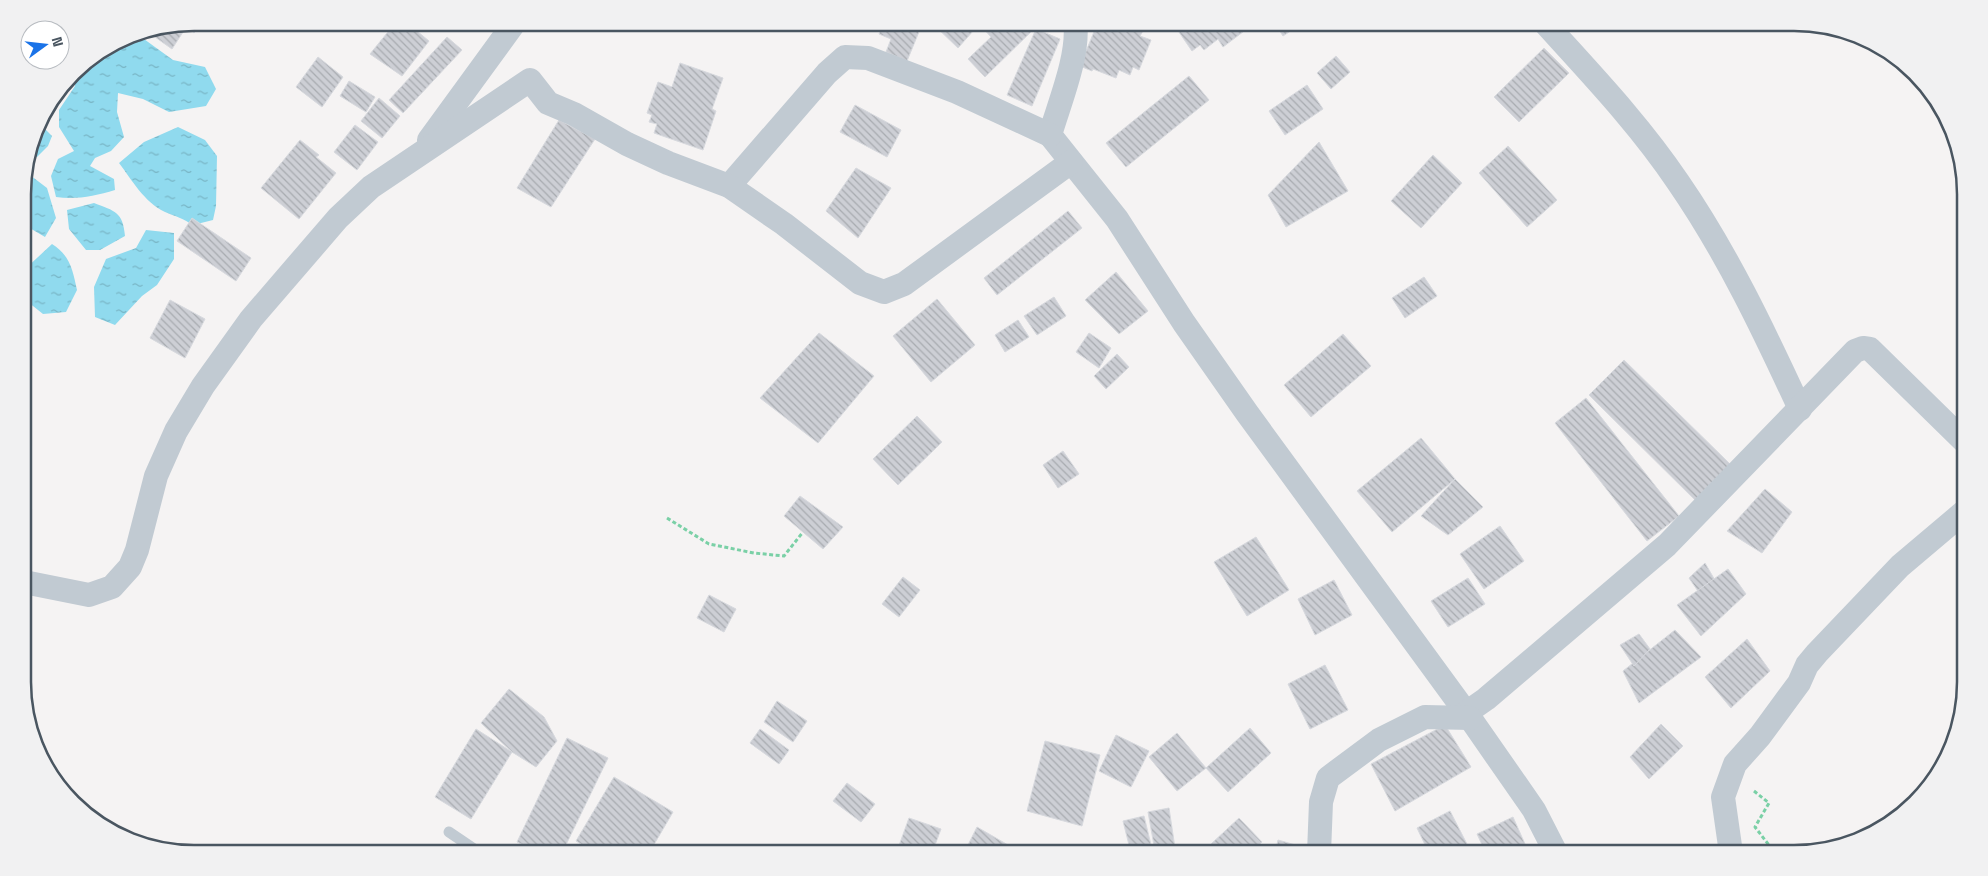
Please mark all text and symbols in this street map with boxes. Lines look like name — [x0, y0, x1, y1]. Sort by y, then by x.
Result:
north arrow — [20, 20, 70, 70]
text: N — [48, 35, 67, 49]

